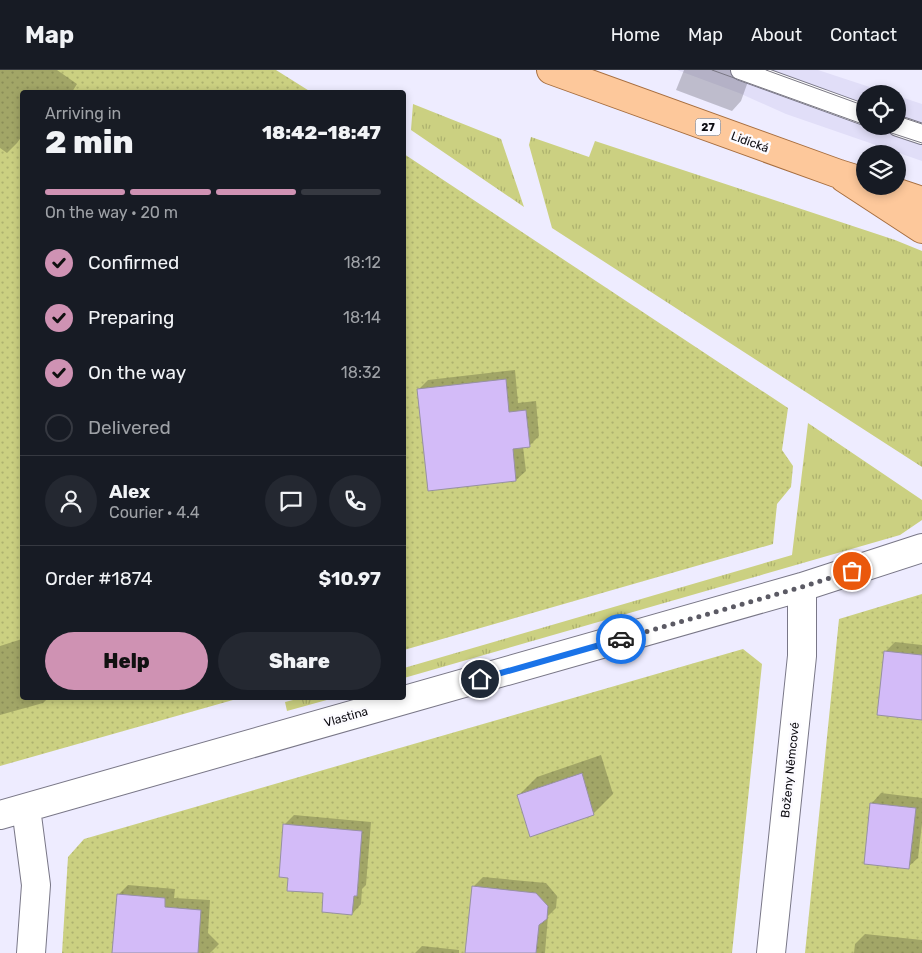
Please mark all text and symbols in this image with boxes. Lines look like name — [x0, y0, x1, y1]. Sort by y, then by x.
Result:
text: Map — [25, 21, 74, 49]
text: Home — [611, 24, 660, 46]
text: Map — [688, 24, 723, 46]
text: About — [751, 24, 802, 46]
text: Contact — [830, 24, 897, 46]
map controls — [856, 85, 906, 195]
button: locate — [856, 85, 906, 135]
text: Arriving in — [45, 104, 121, 123]
road number: 27 — [696, 118, 720, 136]
text: 18:42–18:47 — [262, 121, 381, 144]
text: 2 min — [45, 123, 134, 161]
street label: Lidická — [729, 129, 771, 155]
button: layers — [856, 145, 906, 195]
text: On the way · 20 m — [45, 203, 178, 222]
icon: check — [45, 249, 73, 277]
text: Confirmed — [88, 251, 179, 274]
text: 18:12 — [344, 253, 381, 272]
icon: check — [45, 304, 73, 332]
text: Preparing — [88, 306, 174, 329]
text: 18:14 — [343, 308, 381, 327]
icon: check — [45, 359, 73, 387]
text: On the way — [88, 361, 186, 384]
text: 18:32 — [341, 363, 381, 382]
text: Delivered — [88, 416, 171, 439]
button: person — [45, 475, 97, 527]
button: chat — [265, 475, 317, 527]
button: phone — [329, 475, 381, 527]
text: Alex — [109, 480, 150, 503]
text: Courier · 4.4 — [109, 503, 200, 522]
pin — [831, 550, 873, 592]
icon: bag — [838, 557, 866, 585]
text: Order #1874 — [45, 567, 153, 590]
text: $10.97 — [318, 567, 381, 590]
courier — [596, 614, 646, 664]
icon: car — [607, 625, 635, 653]
button: Help — [45, 632, 208, 690]
button: Share — [218, 632, 381, 690]
pin — [459, 658, 501, 700]
icon: home — [466, 665, 494, 693]
street label: Vlastina — [322, 704, 370, 730]
street label: Boženy Němcové — [778, 721, 802, 819]

